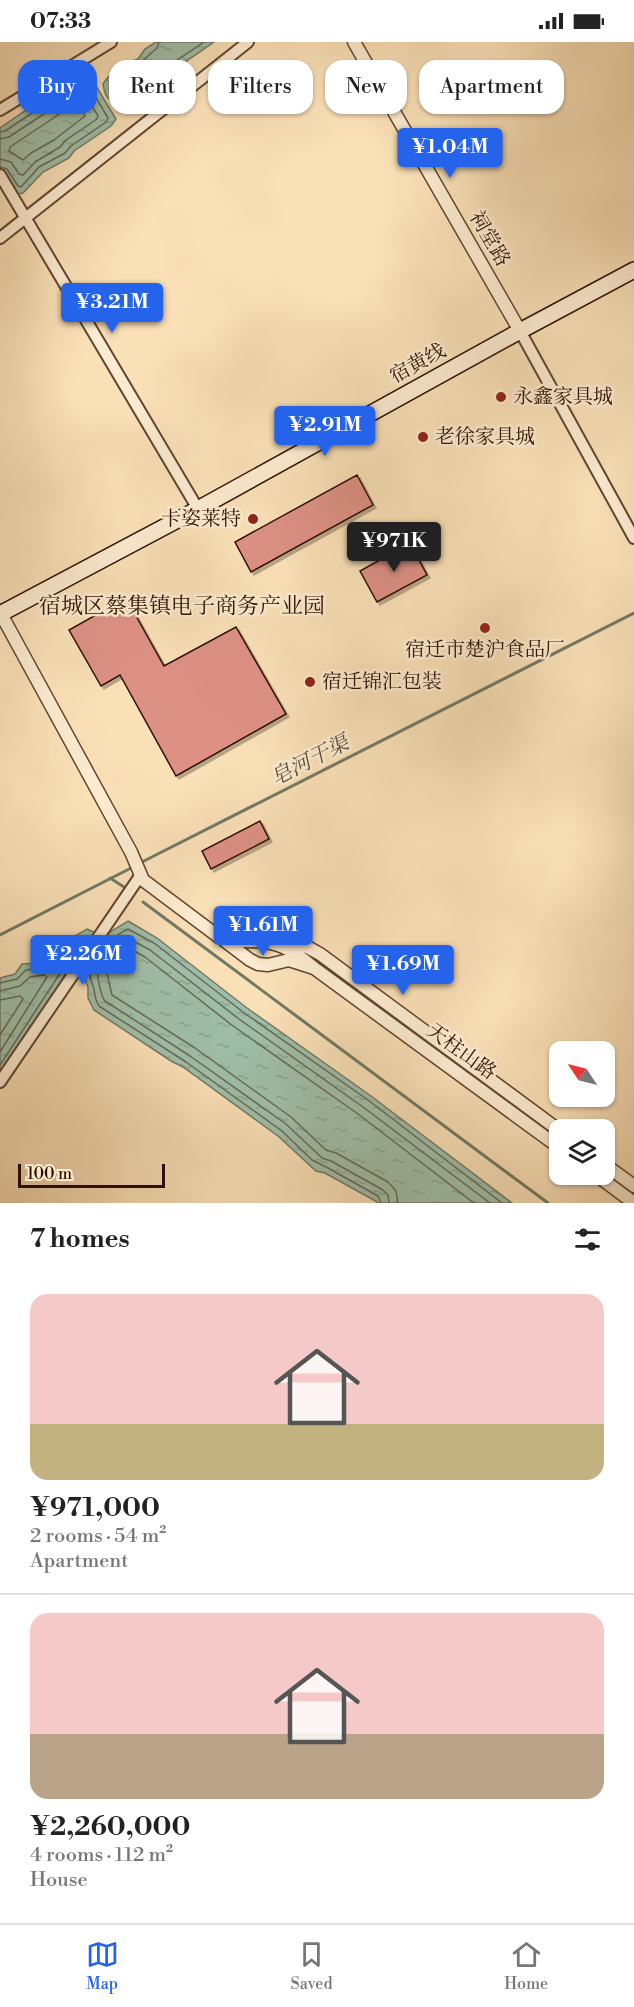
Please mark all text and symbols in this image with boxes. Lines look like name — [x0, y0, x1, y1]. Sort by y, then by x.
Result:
text: 07:33 — [30, 8, 91, 35]
chip: Buy — [18, 60, 97, 114]
chip: Rent — [109, 60, 196, 114]
chip: Filters — [208, 60, 313, 114]
chip: New — [325, 60, 407, 114]
chip: Apartment — [419, 60, 564, 114]
pin: ¥1.04M — [401, 128, 499, 179]
text: ¥1.04M — [411, 135, 489, 160]
street label: 祠堂路 — [463, 207, 515, 271]
pin: ¥3.21M — [63, 283, 161, 334]
text: ¥3.21M — [75, 290, 149, 315]
street label: 宿黄线 — [386, 339, 450, 389]
place label: 永鑫家具城 — [513, 385, 613, 410]
marker: 永鑫家具城 — [494, 390, 508, 404]
pin: ¥2.91M — [276, 406, 374, 457]
text: ¥2.91M — [288, 413, 362, 438]
place label: 老徐家具城 — [435, 425, 535, 450]
marker: 老徐家具城 — [416, 430, 430, 444]
place label: 卡姿莱特 — [161, 507, 241, 532]
marker: 卡姿莱特 — [246, 512, 260, 526]
pin: ¥971K — [352, 522, 436, 573]
text: ¥971K — [361, 529, 427, 554]
district label: 宿城区蔡集镇电子商务产业园 — [39, 593, 325, 620]
marker: 宿迁市楚沪食品厂 — [478, 621, 492, 635]
place label: 宿迁市楚沪食品厂 — [405, 638, 565, 663]
place label: 宿迁锦汇包装 — [322, 670, 442, 695]
marker: 宿迁锦汇包装 — [303, 675, 317, 689]
water label: 皂河干渠 — [267, 729, 356, 792]
pin: ¥1.61M — [214, 906, 312, 957]
text: ¥1.61M — [228, 913, 298, 938]
pin: ¥2.26M — [34, 935, 132, 986]
text: ¥2.26M — [45, 942, 121, 967]
pin: ¥1.69M — [354, 945, 452, 996]
text: ¥1.69M — [366, 952, 440, 977]
street label: 天柱山路 — [421, 1018, 501, 1086]
north arrow — [549, 1041, 615, 1107]
map controls — [549, 1041, 615, 1185]
button: layers — [549, 1119, 615, 1185]
scale bar — [18, 1161, 165, 1188]
text: 100 m — [27, 1164, 72, 1184]
text: 7 homes — [30, 1223, 130, 1255]
icon: filters — [571, 1223, 604, 1256]
icon: home — [263, 1333, 371, 1441]
text: ¥971,000 — [30, 1492, 160, 1524]
text: 2 rooms · 54 m² — [30, 1524, 166, 1549]
text: Apartment — [30, 1549, 128, 1574]
icon: home — [263, 1652, 371, 1760]
text: ¥2,260,000 — [30, 1811, 190, 1843]
text: 4 rooms · 112 m² — [30, 1843, 173, 1868]
text: House — [30, 1868, 88, 1893]
tab: Map — [86, 1938, 119, 1994]
tab: Saved — [291, 1938, 333, 1994]
tab: Home — [504, 1938, 548, 1994]

